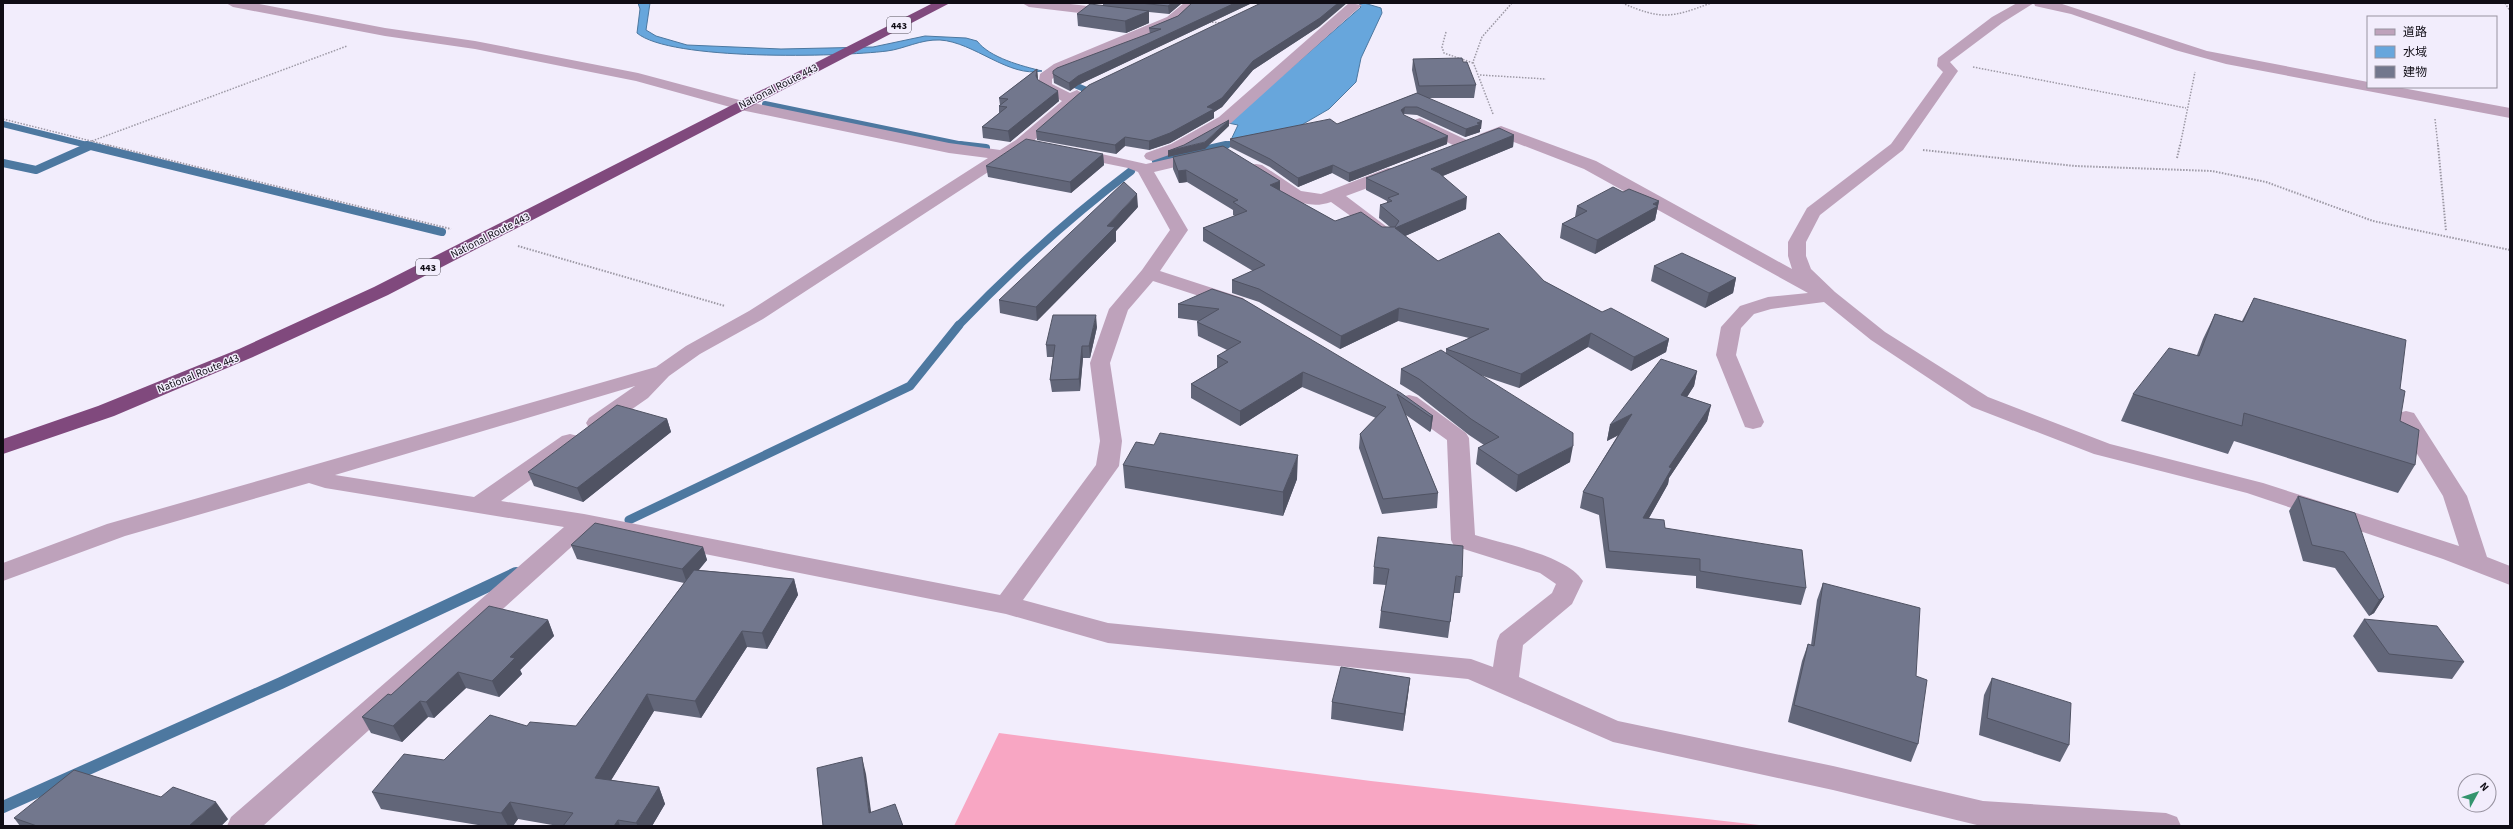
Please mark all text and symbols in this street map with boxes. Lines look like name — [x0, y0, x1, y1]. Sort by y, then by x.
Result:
legend — [2367, 16, 2497, 88]
road number: 443 — [887, 17, 911, 33]
text: 道路 — [2403, 24, 2427, 41]
text: 水域 — [2403, 44, 2427, 61]
street label: National Route 443 — [736, 60, 820, 113]
text: 建物 — [2403, 64, 2427, 81]
street label: National Route 443 — [448, 209, 532, 262]
road number: 443 — [416, 259, 440, 275]
street label: National Route 443 — [155, 350, 241, 397]
north arrow — [2457, 773, 2497, 813]
text: N — [2476, 779, 2492, 795]

